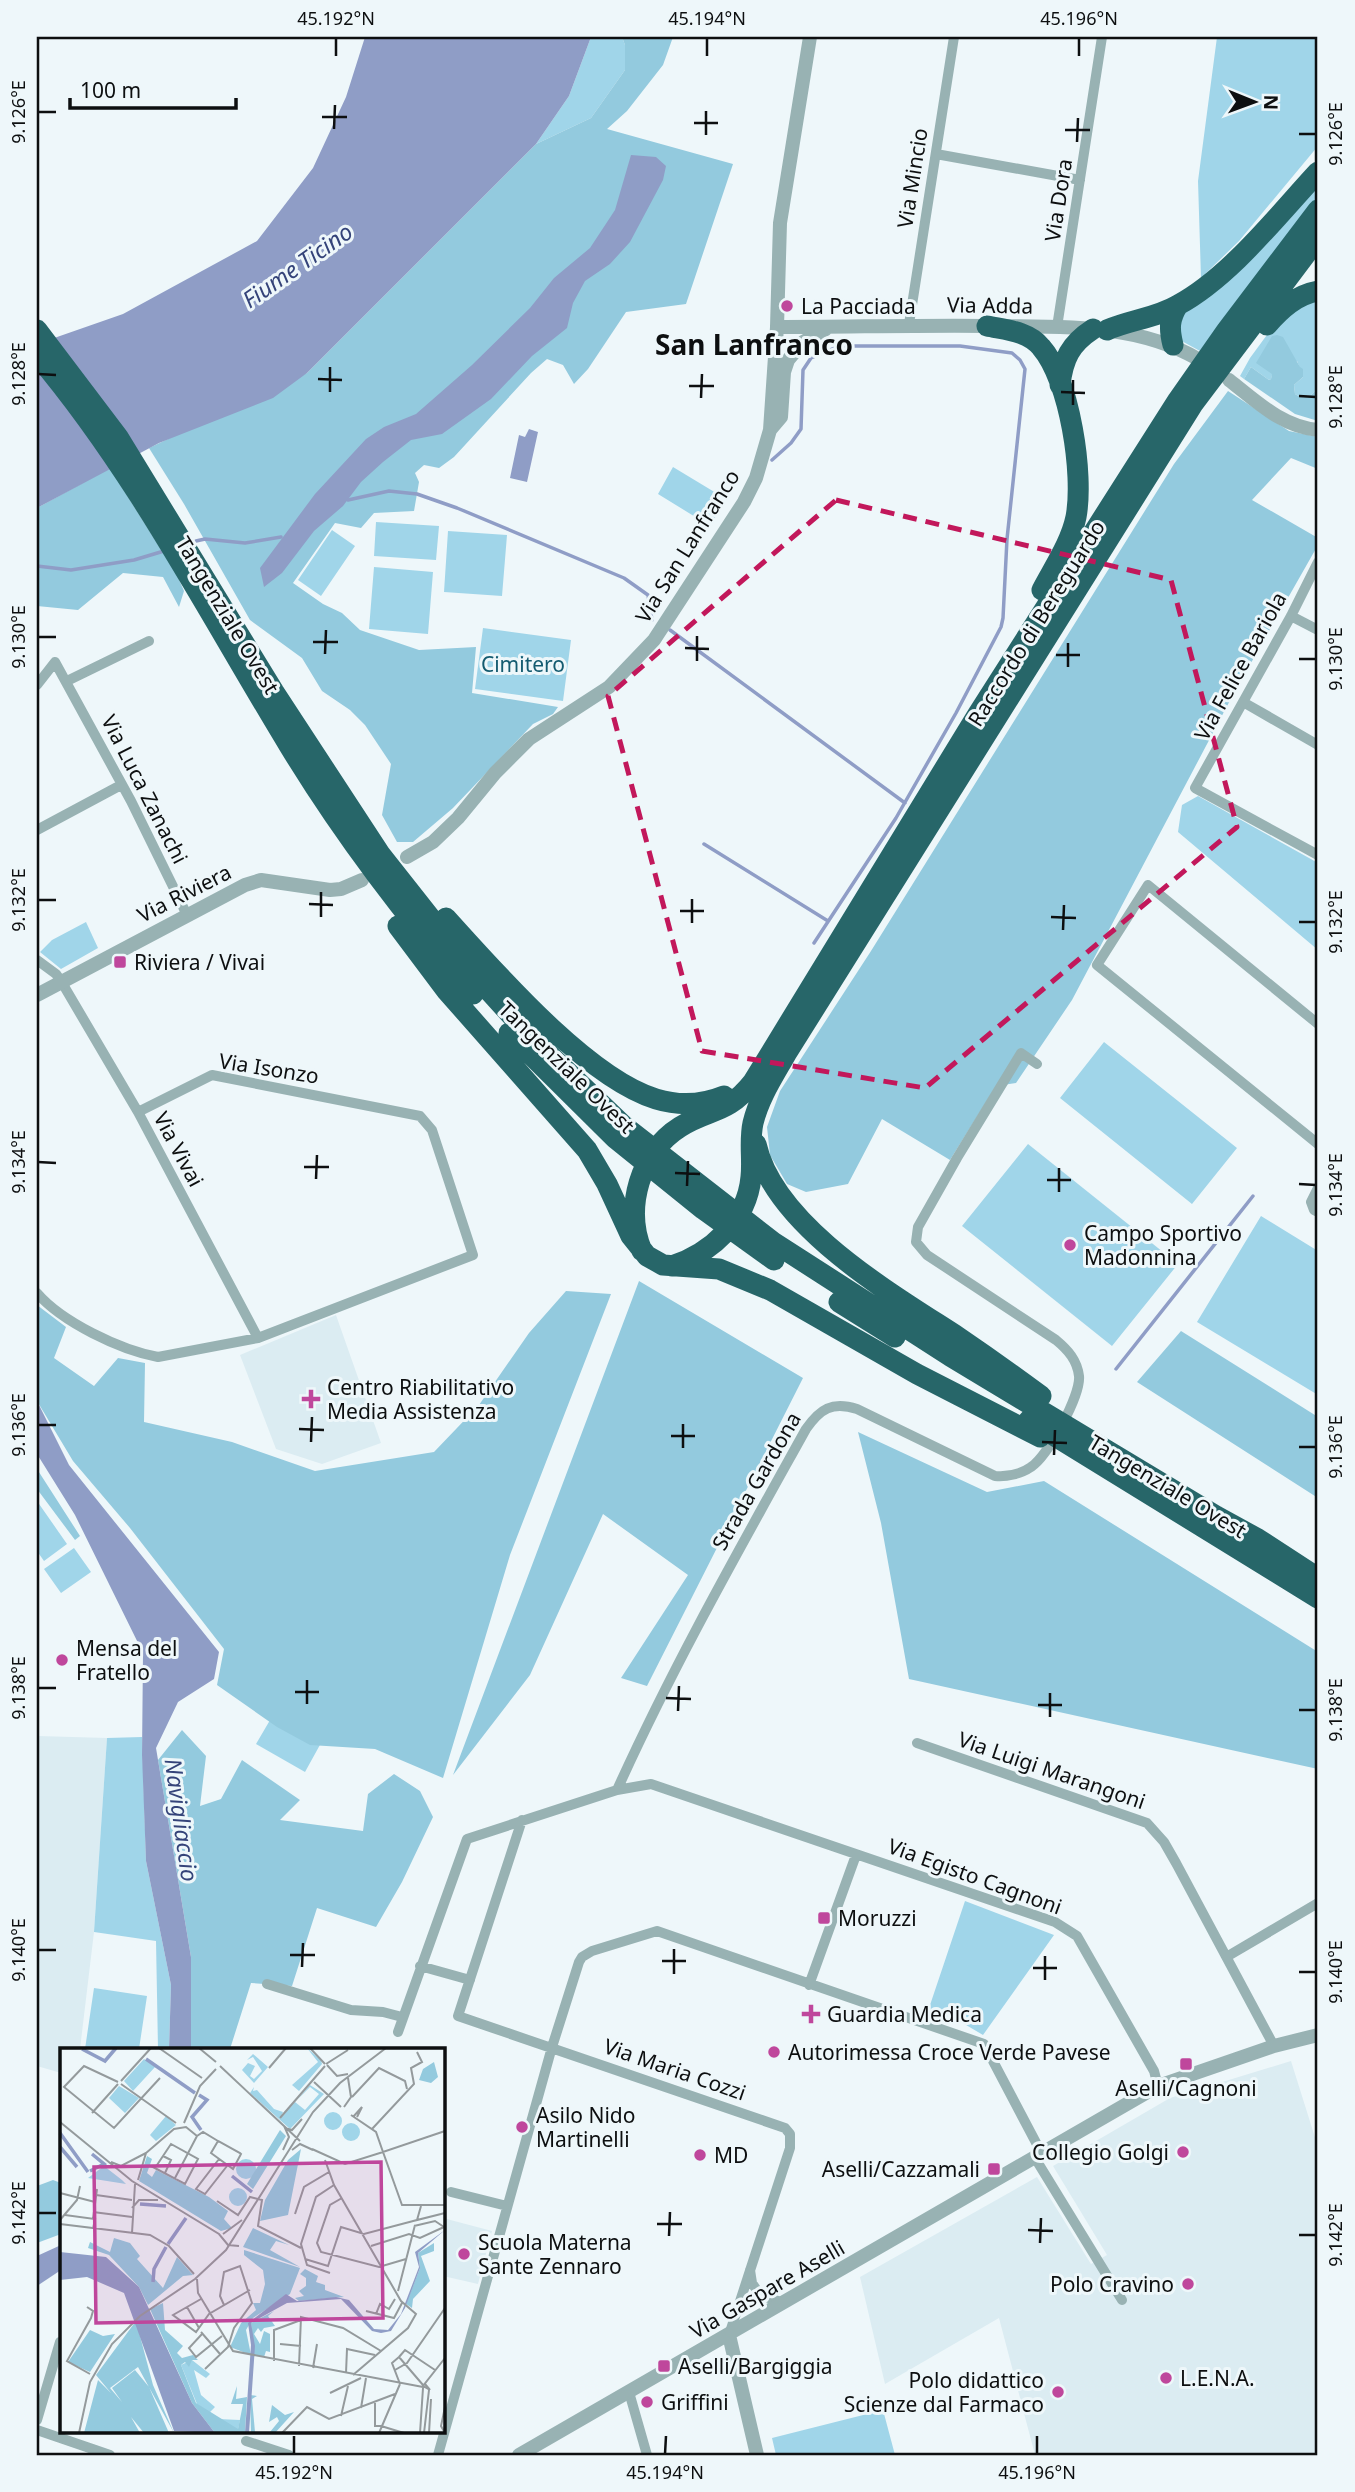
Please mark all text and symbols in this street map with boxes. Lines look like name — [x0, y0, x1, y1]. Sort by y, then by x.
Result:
text: 45.192°N — [297, 6, 375, 30]
text: 45.194°N — [668, 6, 746, 30]
text: 45.196°N — [1040, 6, 1118, 30]
scale bar — [70, 66, 236, 110]
north arrow — [1218, 66, 1288, 136]
text: 100 m — [80, 76, 141, 104]
text: 9.126°E — [6, 80, 30, 144]
text: N — [1258, 94, 1284, 110]
text: 9.126°E — [1323, 102, 1347, 166]
street label: Via Mincio — [890, 126, 934, 230]
street label: Via Dora — [1038, 157, 1078, 243]
water label: Fiume Ticino — [235, 215, 359, 315]
street label: Via Adda — [947, 290, 1033, 320]
place label: La Pacciada — [801, 292, 916, 320]
marker: La Pacciada — [779, 298, 795, 314]
district label: San Lanfranco — [655, 325, 853, 363]
text: 9.128°E — [6, 342, 30, 406]
text: 9.128°E — [1323, 365, 1347, 429]
street label: Via San Lanfranco — [629, 464, 745, 628]
street label: Raccordo di Bereguardo — [961, 515, 1111, 731]
street label: Tangenziale Ovest — [170, 531, 286, 699]
street label: Via Felice Bariola — [1188, 587, 1292, 745]
text: 9.130°E — [6, 605, 30, 669]
text: 9.130°E — [1323, 627, 1347, 691]
park label: Cimitero — [481, 650, 565, 678]
street label: Via Luca Zanachi — [95, 710, 195, 868]
street label: Via Riviera — [132, 857, 236, 929]
text: 9.132°E — [6, 868, 30, 932]
text: 9.132°E — [1323, 890, 1347, 954]
place label: Riviera / Vivai — [134, 948, 265, 976]
marker: Riviera / Vivai — [112, 954, 128, 970]
street label: Tangenziale Ovest — [493, 995, 641, 1139]
street label: Via Isonzo — [217, 1046, 321, 1090]
street label: Via Vivai — [148, 1107, 210, 1191]
text: 9.134°E — [6, 1130, 30, 1194]
text: 9.134°E — [1323, 1153, 1347, 1217]
place label: Campo Sportivo Madonnina — [1084, 1219, 1242, 1271]
marker: Campo Sportivo Madonnina — [1062, 1237, 1078, 1253]
place label: Centro Riabilitativo Media Assistenza — [327, 1373, 514, 1425]
marker: Centro Riabilitativo Media Assistenza — [301, 1389, 321, 1409]
text: 9.136°E — [6, 1393, 30, 1457]
street label: Strada Gardona — [705, 1407, 807, 1555]
text: 9.136°E — [1323, 1415, 1347, 1479]
street label: Tangenziale Ovest — [1084, 1428, 1252, 1544]
place label: Mensa del Fratello — [76, 1634, 177, 1686]
marker: Mensa del Fratello — [54, 1652, 70, 1668]
text: 9.138°E — [6, 1656, 30, 1720]
text: 9.138°E — [1323, 1678, 1347, 1742]
street label: Via Luigi Marangoni — [955, 1725, 1149, 1815]
water label: Navigliaccio — [158, 1756, 206, 1884]
street label: Via Egisto Cagnoni — [884, 1832, 1066, 1920]
place label: Moruzzi — [838, 1904, 917, 1932]
marker: Moruzzi — [816, 1910, 832, 1926]
text: 9.140°E — [6, 1918, 30, 1982]
text: 9.140°E — [1323, 1940, 1347, 2004]
place label: Guardia Medica — [827, 2000, 982, 2028]
marker: Guardia Medica — [801, 2004, 821, 2024]
street label: Via Maria Cozzi — [600, 2032, 750, 2106]
place label: Autorimessa Croce Verde Pavese — [788, 2038, 1111, 2066]
marker: Autorimessa Croce Verde Pavese — [766, 2044, 782, 2060]
inset map — [60, 2048, 444, 2432]
marker: Aselli/Cagnoni — [1178, 2056, 1194, 2072]
place label: Aselli/Cagnoni — [1115, 2074, 1257, 2102]
place label: Asilo Nido Martinelli — [536, 2101, 635, 2153]
marker: Asilo Nido Martinelli — [514, 2119, 530, 2135]
place label: Collegio Golgi — [1032, 2138, 1169, 2166]
place label: MD — [714, 2141, 748, 2169]
marker: Collegio Golgi — [1175, 2144, 1191, 2160]
marker: MD — [692, 2147, 708, 2163]
place label: Aselli/Cazzamali — [822, 2155, 980, 2183]
marker: Aselli/Cazzamali — [986, 2161, 1002, 2177]
text: 9.142°E — [6, 2181, 30, 2245]
text: 9.142°E — [1323, 2203, 1347, 2267]
place label: Scuola Materna Sante Zennaro — [478, 2228, 632, 2280]
street label: Via Gaspare Aselli — [685, 2233, 849, 2345]
marker: Scuola Materna Sante Zennaro — [456, 2246, 472, 2262]
place label: Polo Cravino — [1050, 2270, 1174, 2298]
marker: Polo Cravino — [1180, 2276, 1196, 2292]
place label: Aselli/Bargiggia — [678, 2352, 833, 2380]
marker: Aselli/Bargiggia — [656, 2358, 672, 2374]
place label: L.E.N.A. — [1180, 2364, 1255, 2392]
place label: Polo didattico Scienze dal Farmaco — [844, 2366, 1044, 2418]
marker: L.E.N.A. — [1158, 2370, 1174, 2386]
marker: Polo didattico Scienze dal Farmaco — [1050, 2384, 1066, 2400]
place label: Griffini — [661, 2388, 729, 2416]
marker: Griffini — [639, 2394, 655, 2410]
text: 45.192°N — [255, 2460, 333, 2484]
text: 45.194°N — [626, 2460, 704, 2484]
text: 45.196°N — [998, 2460, 1076, 2484]

